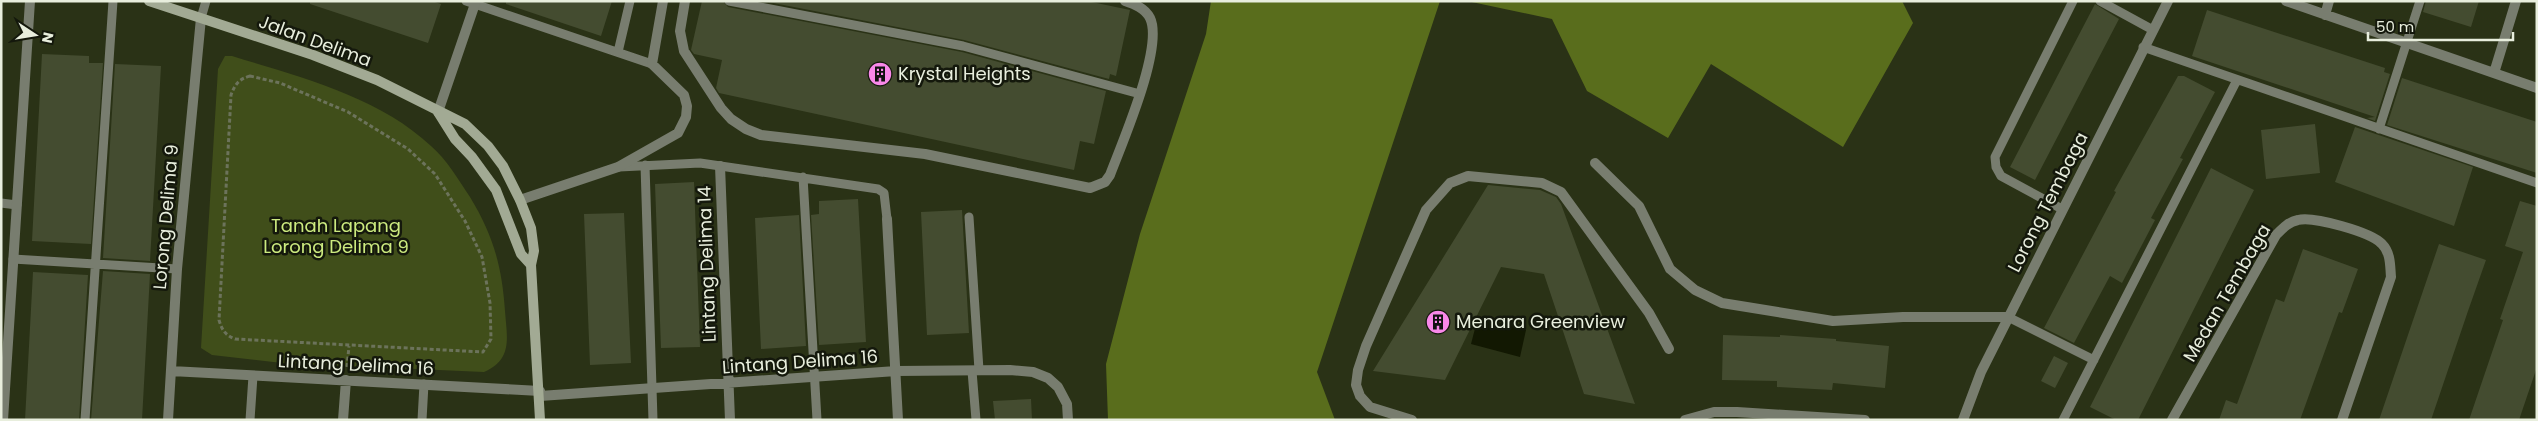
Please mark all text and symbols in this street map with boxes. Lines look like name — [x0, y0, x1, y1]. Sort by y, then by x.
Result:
street label: Jalan Delima — [255, 9, 375, 72]
north arrow — [10, 10, 60, 60]
scale bar — [2368, 10, 2513, 42]
text: 50 m — [2376, 16, 2414, 37]
text: N — [37, 30, 59, 45]
building icon: Krystal Heights — [867, 61, 893, 87]
place label: Krystal Heights — [898, 61, 1031, 86]
street label: Lorong Tembaga — [2001, 127, 2094, 276]
street label: Lorong Delima 9 — [147, 143, 184, 291]
street label: Lintang Delima 14 — [691, 185, 722, 343]
park label: Tanah Lapang Lorong Delima 9 — [263, 213, 409, 259]
street label: Medan Tembaga — [2177, 219, 2276, 366]
building icon: Menara Greenview — [1425, 309, 1451, 335]
place label: Menara Greenview — [1456, 309, 1625, 334]
street label: Lintang Delima 16 — [721, 344, 879, 379]
street label: Lintang Delima 16 — [277, 348, 435, 381]

